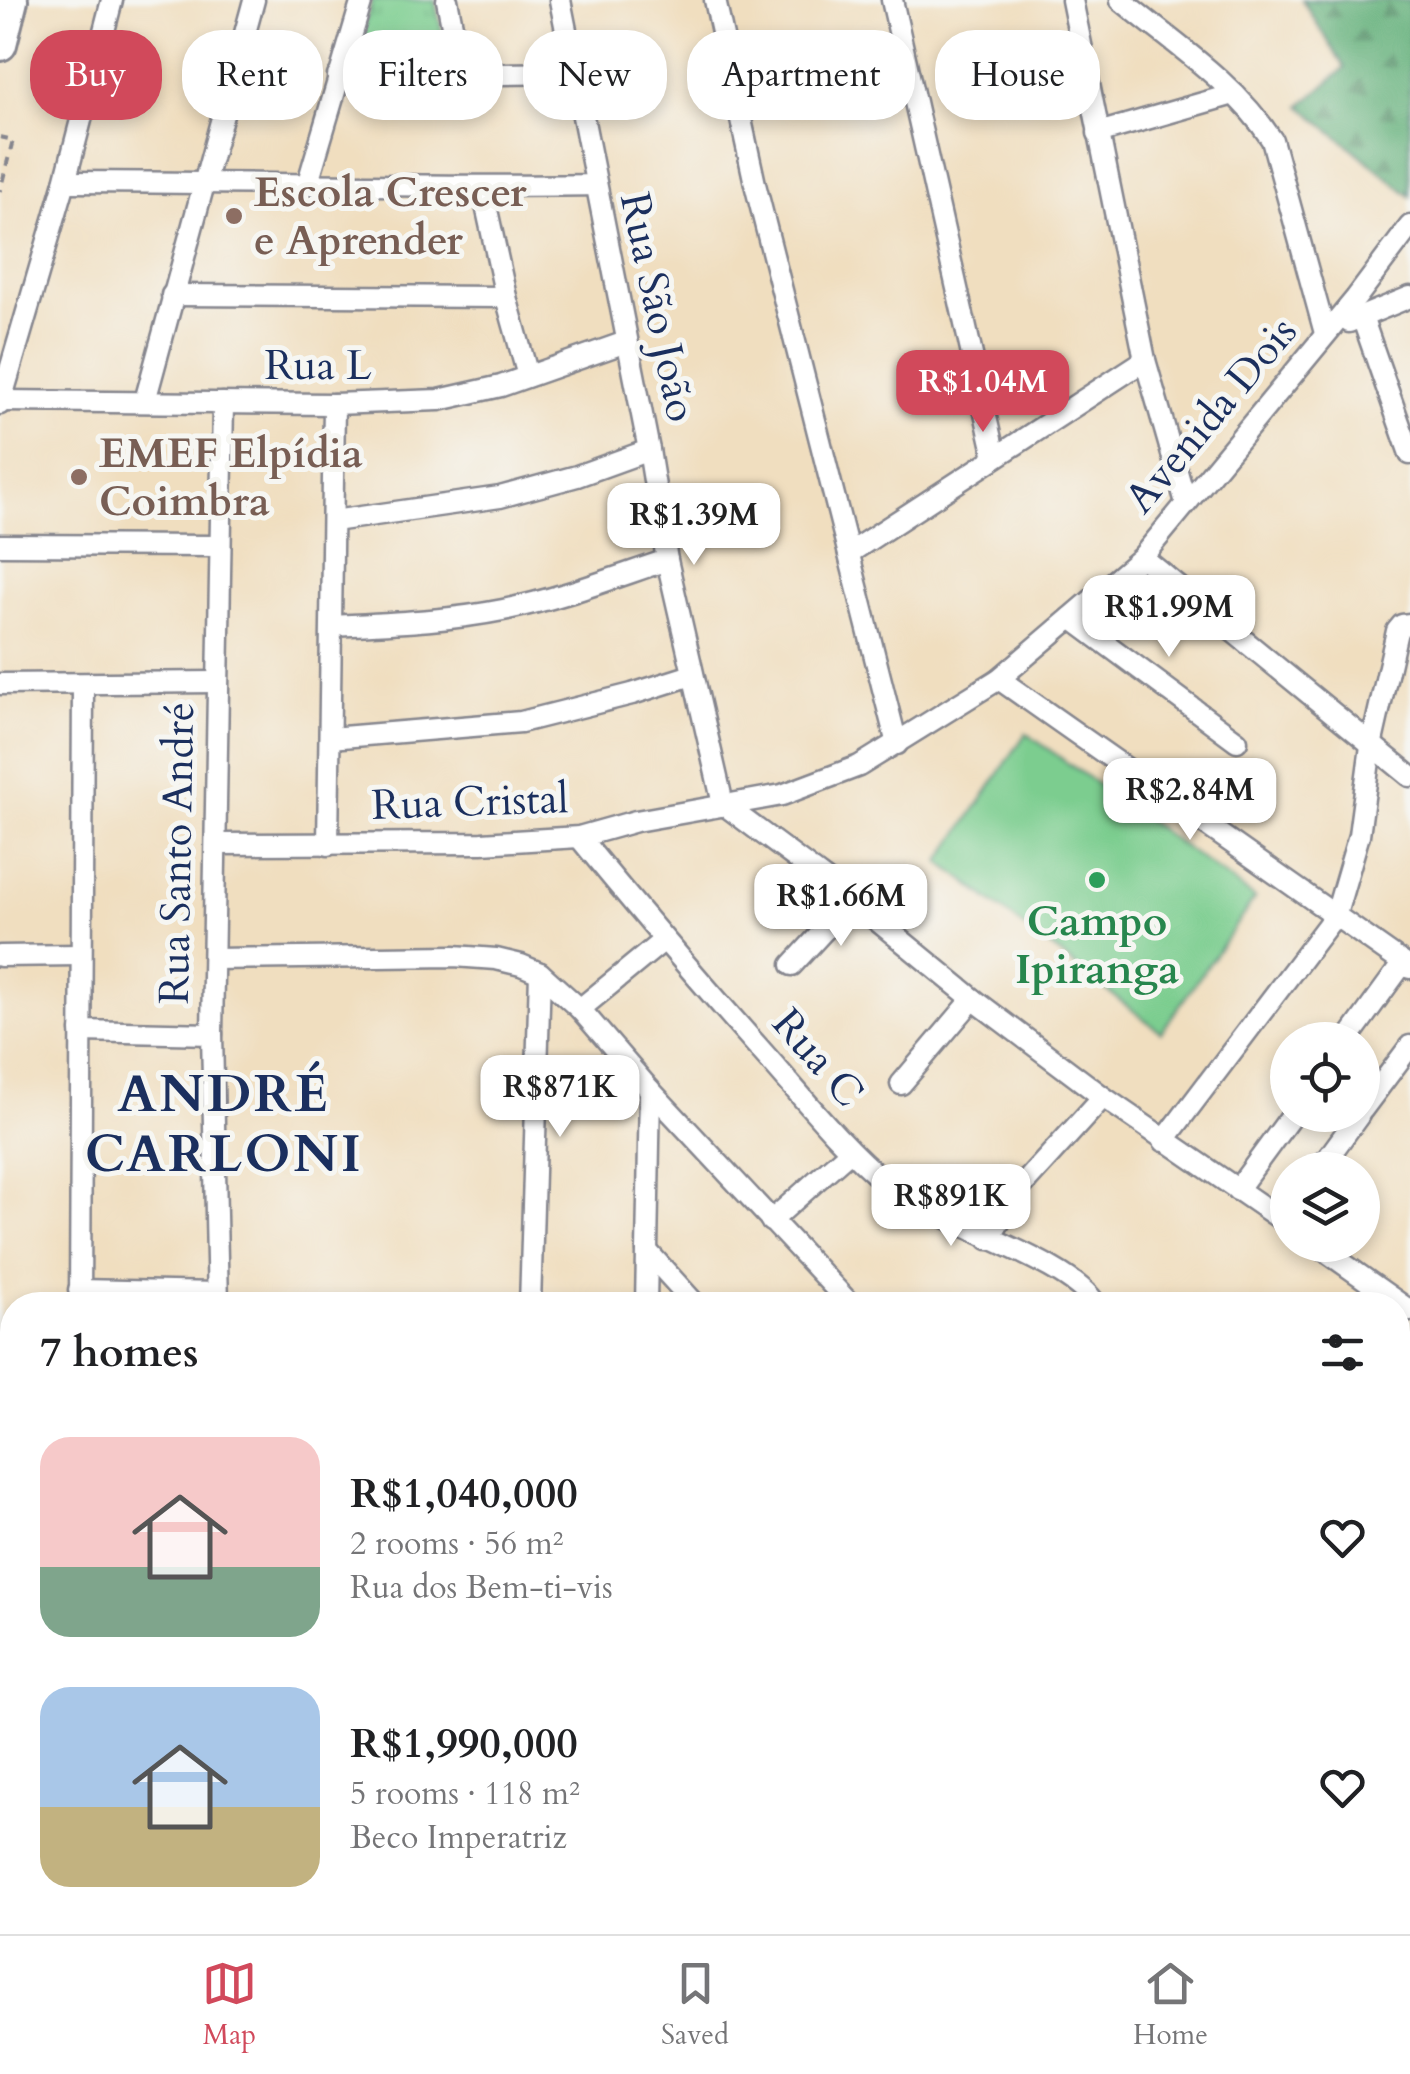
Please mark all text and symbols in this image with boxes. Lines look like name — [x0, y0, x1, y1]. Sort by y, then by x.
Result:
chip: Buy — [30, 30, 162, 120]
chip: Rent — [182, 30, 323, 120]
chip: Filters — [343, 30, 503, 120]
chip: New — [523, 30, 667, 120]
chip: Apartment — [687, 30, 915, 120]
chip: House — [935, 30, 1100, 120]
place label: Escola Crescer e Aprender — [254, 164, 527, 269]
street label: Rua São João — [606, 187, 710, 427]
marker: Escola Crescer e Aprender — [223, 205, 245, 227]
street label: Avenida Dois — [1112, 305, 1310, 525]
street label: Rua L — [265, 337, 372, 394]
pin: R$1.04M — [891, 350, 1075, 435]
text: R$1.04M — [918, 360, 1048, 404]
place label: EMEF Elpídia Coimbra — [99, 425, 363, 530]
marker: EMEF Elpídia Coimbra — [68, 466, 90, 488]
pin: R$1.39M — [602, 483, 786, 568]
text: R$1.39M — [629, 493, 759, 537]
pin: R$1.99M — [1077, 575, 1261, 660]
text: R$1.99M — [1104, 585, 1234, 629]
street label: Rua Santo André — [146, 701, 208, 1005]
pin: R$2.84M — [1098, 758, 1282, 843]
text: R$2.84M — [1125, 768, 1255, 812]
street label: Rua Cristal — [371, 770, 569, 834]
pin: R$1.66M — [749, 864, 933, 949]
marker: Campo Ipiranga — [1086, 869, 1108, 891]
text: R$1.66M — [776, 874, 906, 918]
place label: Campo Ipiranga — [1015, 893, 1179, 998]
street label: Rua C — [759, 996, 877, 1120]
map controls — [1270, 1022, 1380, 1262]
button: locate — [1270, 1022, 1380, 1132]
pin: R$871K — [479, 1055, 641, 1140]
district label: ANDRÉ CARLONI — [85, 1060, 363, 1190]
text: R$871K — [502, 1065, 618, 1109]
button: layers — [1270, 1152, 1380, 1262]
pin: R$891K — [870, 1164, 1032, 1249]
text: R$891K — [893, 1174, 1009, 1218]
text: 7 homes — [40, 1324, 198, 1381]
icon: filters — [1315, 1325, 1370, 1380]
text: R$1,040,000 — [350, 1465, 578, 1522]
icon: home — [120, 1477, 240, 1597]
icon: heart — [1315, 1510, 1370, 1565]
text: 2 rooms · 56 m² — [350, 1522, 563, 1566]
text: Rua dos Bem-ti-vis — [350, 1566, 613, 1610]
text: R$1,990,000 — [350, 1715, 578, 1772]
icon: home — [120, 1727, 240, 1847]
icon: heart — [1315, 1760, 1370, 1815]
text: 5 rooms · 118 m² — [350, 1772, 580, 1816]
text: Beco Imperatriz — [350, 1816, 567, 1860]
tab: Map — [202, 1956, 257, 2054]
tab: Saved — [661, 1956, 729, 2054]
tab: Home — [1133, 1956, 1208, 2054]

